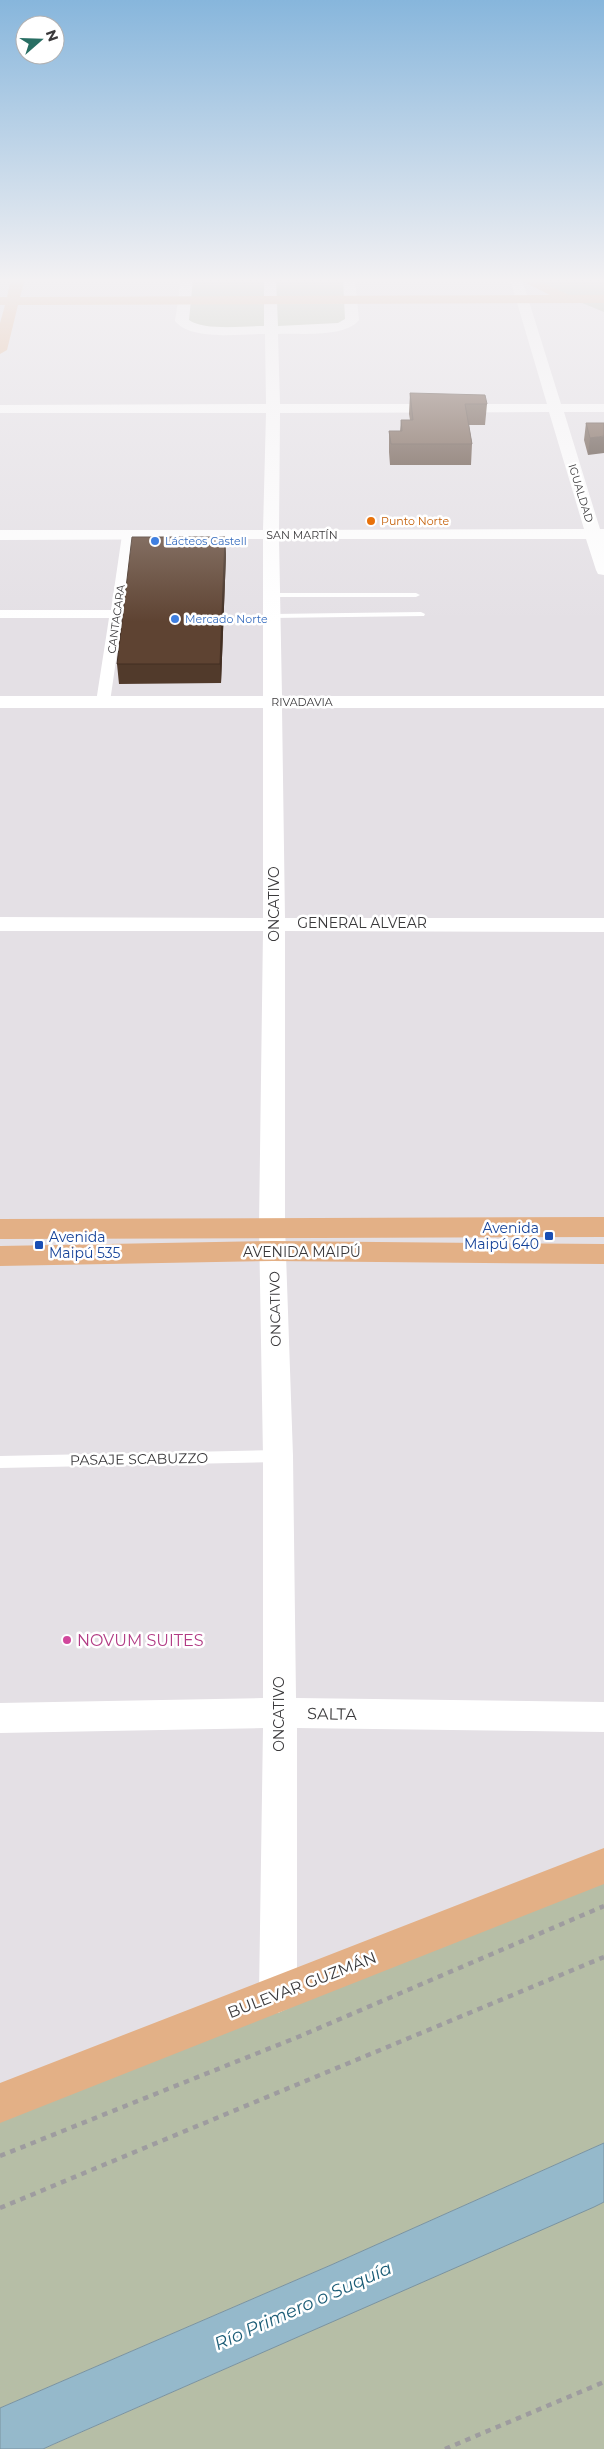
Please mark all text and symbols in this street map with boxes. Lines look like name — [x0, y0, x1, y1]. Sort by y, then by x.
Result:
north arrow — [15, 15, 65, 65]
text: N — [42, 27, 63, 44]
street label: IGUALDAD — [565, 462, 597, 524]
place label: Punto Norte — [381, 514, 449, 528]
marker: Punto Norte — [365, 515, 377, 527]
street label: SAN MARTÍN — [266, 528, 338, 542]
place label: Lácteos Castell — [165, 534, 247, 548]
marker: Lácteos Castell — [149, 535, 161, 547]
street label: CANTACARA — [104, 584, 128, 654]
place label: Mercado Norte — [185, 612, 268, 626]
marker: Mercado Norte — [169, 613, 181, 625]
street label: RIVADAVIA — [271, 695, 333, 709]
street label: ONCATIVO — [265, 866, 283, 942]
street label: GENERAL ALVEAR — [297, 914, 427, 932]
place label: Avenida Maipú 640 — [464, 1219, 539, 1253]
place label: Avenida Maipú 535 — [49, 1228, 121, 1262]
marker: Avenida Maipú 640 — [543, 1230, 555, 1242]
marker: Avenida Maipú 535 — [33, 1239, 45, 1251]
street label: AVENIDA MAIPÚ — [243, 1243, 361, 1261]
street label: ONCATIVO — [265, 1271, 285, 1347]
street label: PASAJE SCABUZZO — [70, 1449, 208, 1469]
place label: NOVUM SUITES — [77, 1631, 204, 1650]
marker: NOVUM SUITES — [61, 1634, 73, 1646]
street label: ONCATIVO — [270, 1676, 288, 1752]
street label: SALTA — [307, 1704, 357, 1724]
street label: BULEVAR GUZMÁN — [225, 1948, 379, 2022]
water label: Río Primero o Suquía — [211, 2257, 395, 2355]

